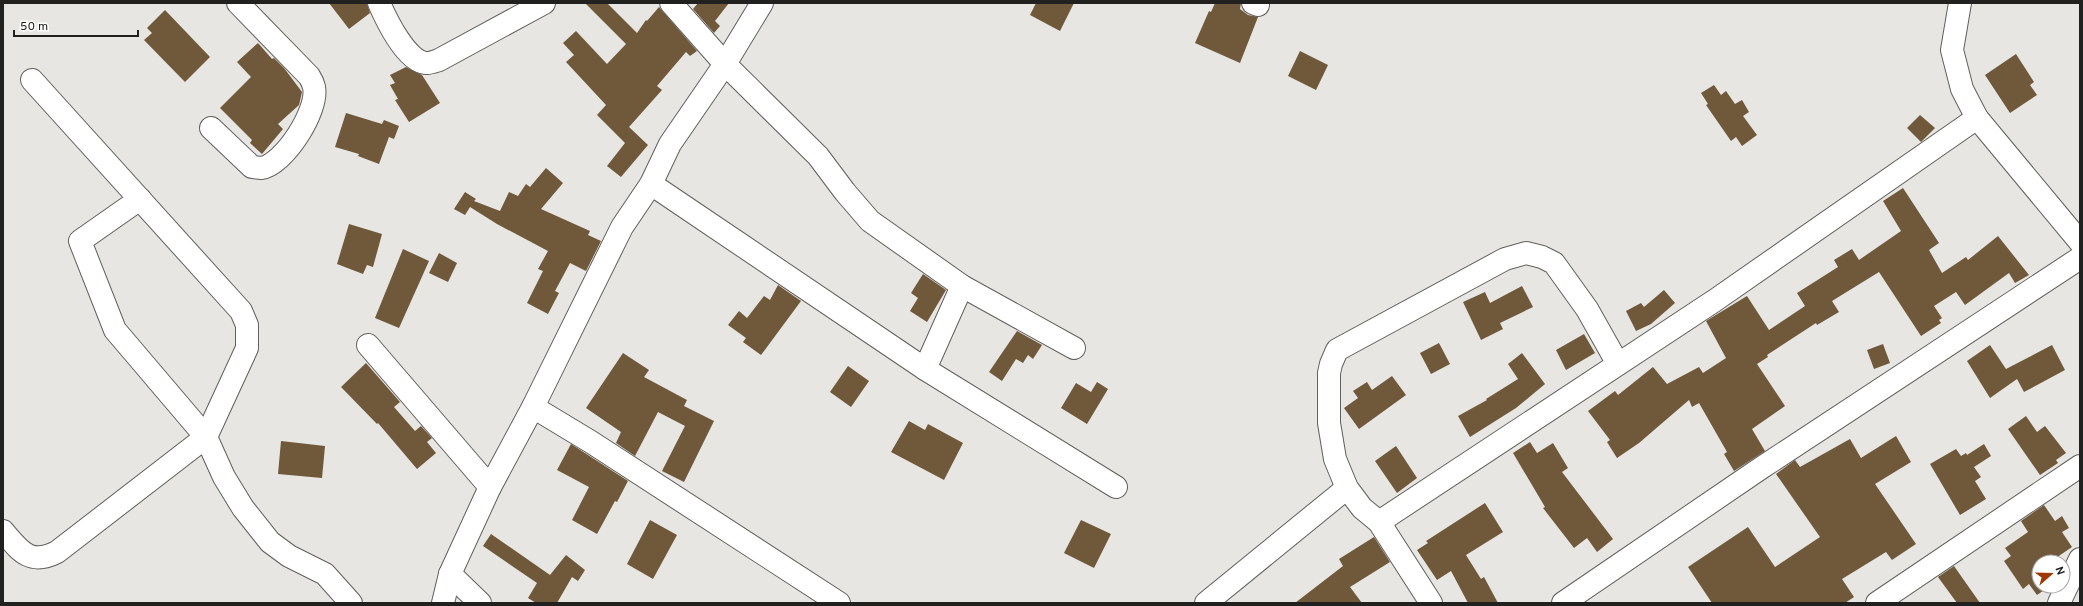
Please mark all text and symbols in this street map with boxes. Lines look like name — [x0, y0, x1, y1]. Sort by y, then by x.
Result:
scale bar — [14, 12, 138, 38]
text: 50 m — [20, 19, 48, 35]
north arrow — [2031, 554, 2071, 594]
text: N — [2052, 565, 2067, 577]

